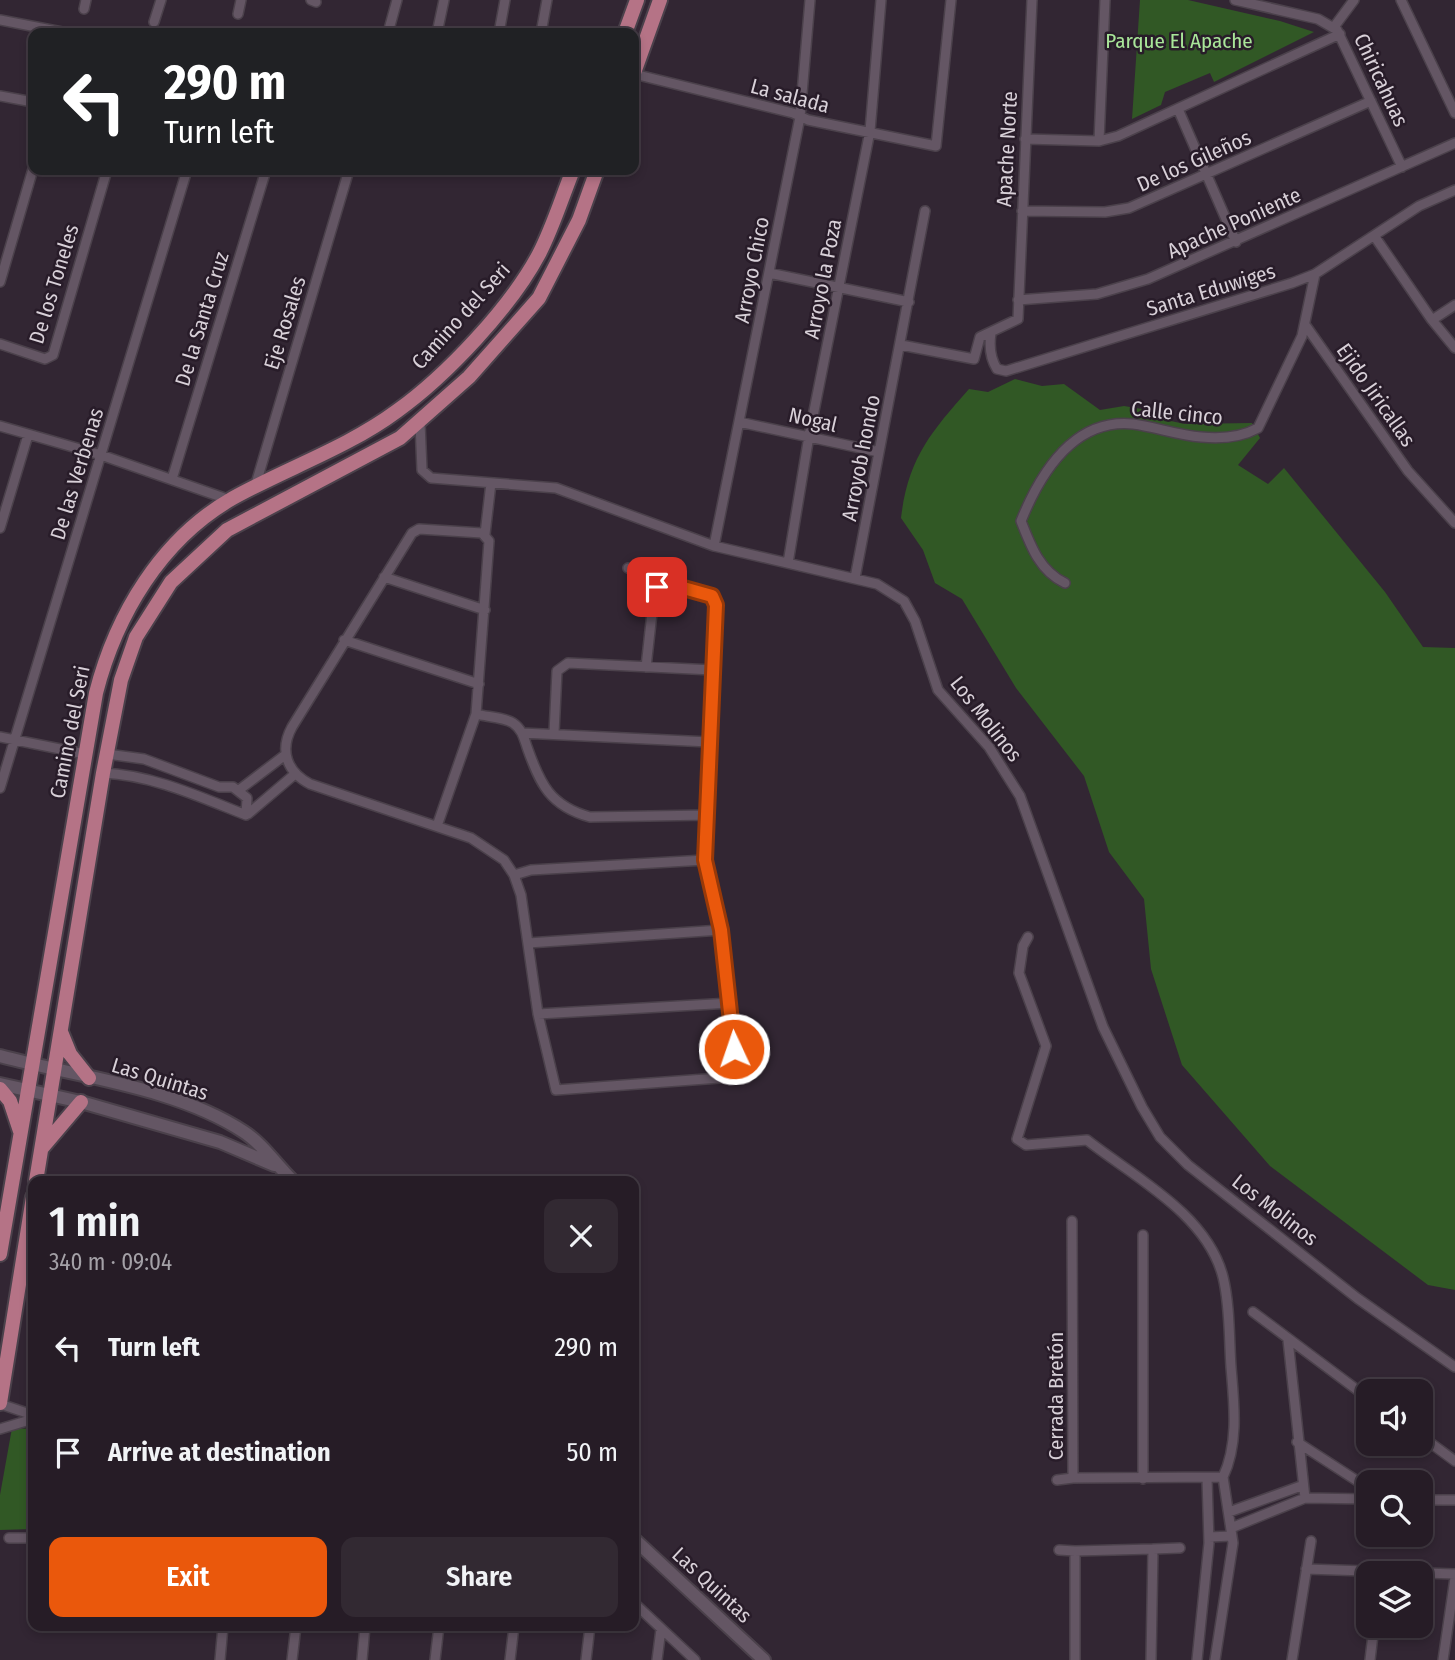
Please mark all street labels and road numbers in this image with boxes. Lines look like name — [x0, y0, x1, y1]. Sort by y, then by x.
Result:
street label: Chiricahuas — [1348, 29, 1414, 131]
street label: La salada — [748, 73, 832, 119]
street label: Apache Norte — [991, 91, 1023, 207]
street label: De los Gileños — [1133, 124, 1255, 198]
street label: Apache Poniente — [1163, 182, 1305, 264]
street label: Arroyo Chico — [729, 215, 775, 325]
street label: Arroyo la Poza — [799, 217, 847, 341]
street label: De los Toneles — [23, 221, 85, 347]
street label: De la Santa Cruz — [169, 249, 235, 389]
street label: Camino del Seri — [406, 257, 516, 375]
street label: Santa Eduwiges — [1143, 258, 1279, 322]
street label: Eje Rosales — [258, 273, 312, 373]
street label: Ejido Jiricallas — [1331, 338, 1421, 452]
street label: Arroyob hondo — [836, 393, 886, 523]
street label: Calle cinco — [1130, 395, 1224, 431]
street label: Nogal — [786, 402, 840, 438]
street label: De las Verbenas — [45, 405, 109, 543]
street label: Camino del Seri — [44, 663, 96, 801]
street label: Los Molinos — [944, 671, 1028, 767]
street label: Las Quintas — [109, 1052, 211, 1106]
street label: Los Molinos — [1227, 1168, 1323, 1252]
street label: Cerrada Bretón — [1043, 1332, 1069, 1460]
street label: Las Quintas — [667, 1542, 757, 1628]

